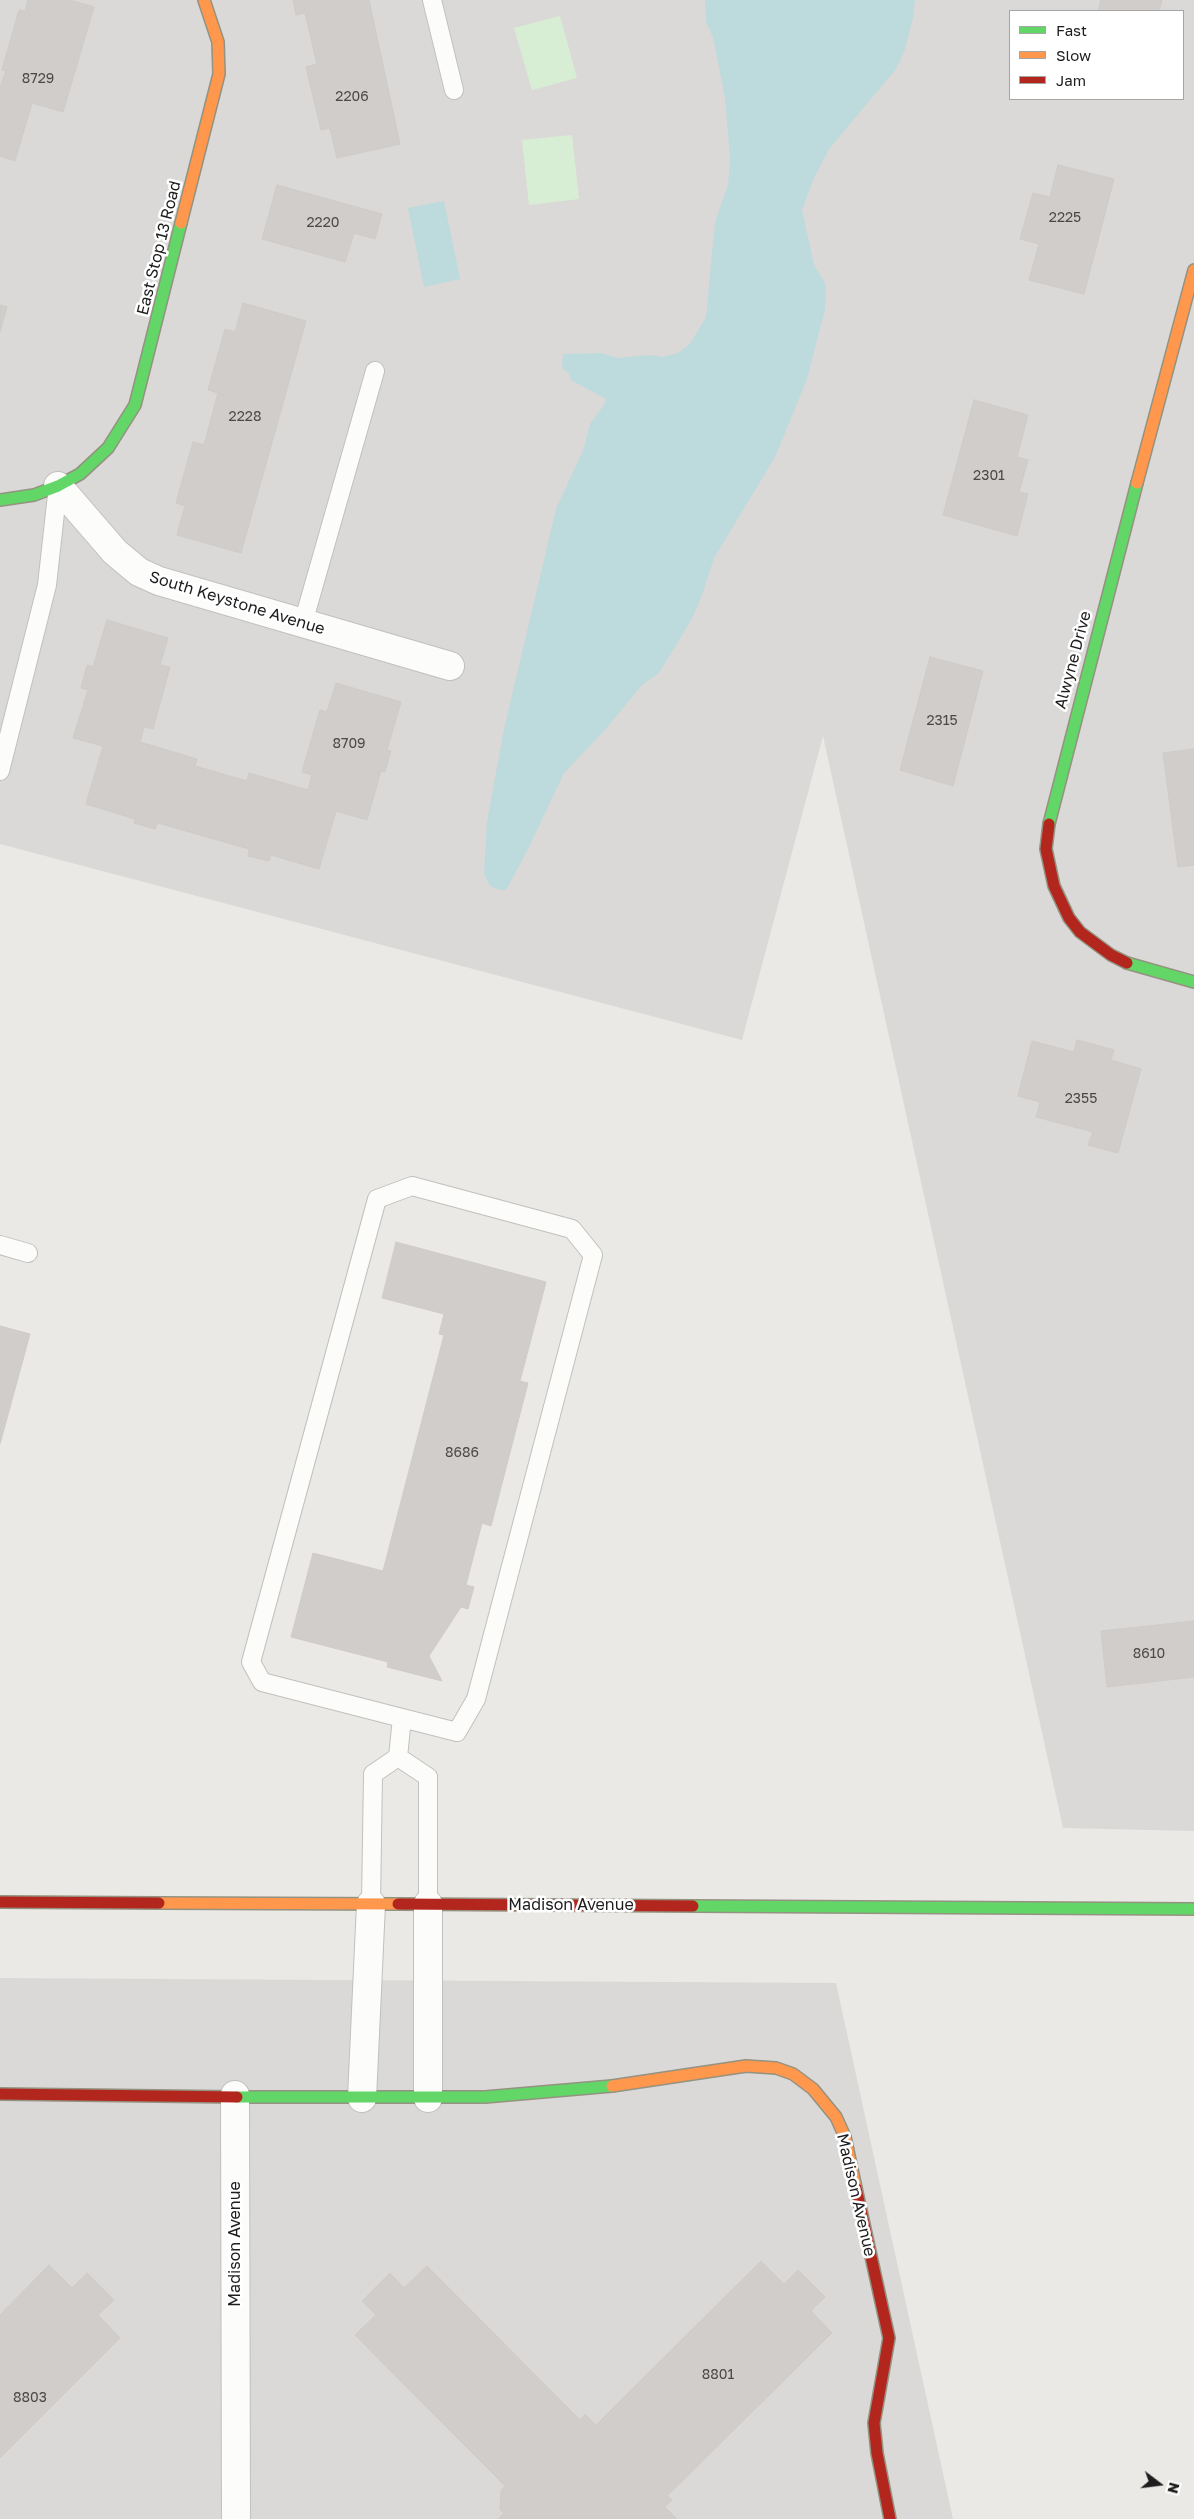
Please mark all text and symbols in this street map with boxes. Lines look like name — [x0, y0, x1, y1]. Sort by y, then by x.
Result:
legend — [1009, 10, 1184, 100]
text: Fast — [1056, 21, 1087, 39]
text: Slow — [1056, 46, 1091, 64]
house number: 8729 — [22, 71, 54, 87]
text: Jam — [1056, 71, 1086, 89]
house number: 2206 — [335, 89, 369, 105]
street label: East Stop 13 Road — [133, 179, 185, 317]
house number: 2225 — [1049, 210, 1081, 226]
house number: 2220 — [306, 215, 340, 231]
house number: 2228 — [229, 409, 261, 425]
house number: 2301 — [973, 468, 1005, 484]
street label: South Keystone Avenue — [147, 567, 327, 639]
street label: Alwyne Drive — [1051, 609, 1095, 711]
house number: 2315 — [926, 713, 958, 729]
house number: 8709 — [332, 736, 366, 752]
house number: 2355 — [1065, 1091, 1097, 1107]
house number: 8686 — [445, 1445, 479, 1461]
house number: 8610 — [1133, 1646, 1165, 1662]
street label: Madison Avenue — [508, 1895, 634, 1915]
street label: Madison Avenue — [833, 2132, 879, 2258]
street label: Madison Avenue — [225, 2181, 245, 2307]
house number: 8801 — [702, 2367, 734, 2383]
house number: 8803 — [13, 2390, 47, 2406]
north arrow — [1134, 2459, 1184, 2509]
text: N — [1164, 2481, 1184, 2495]

